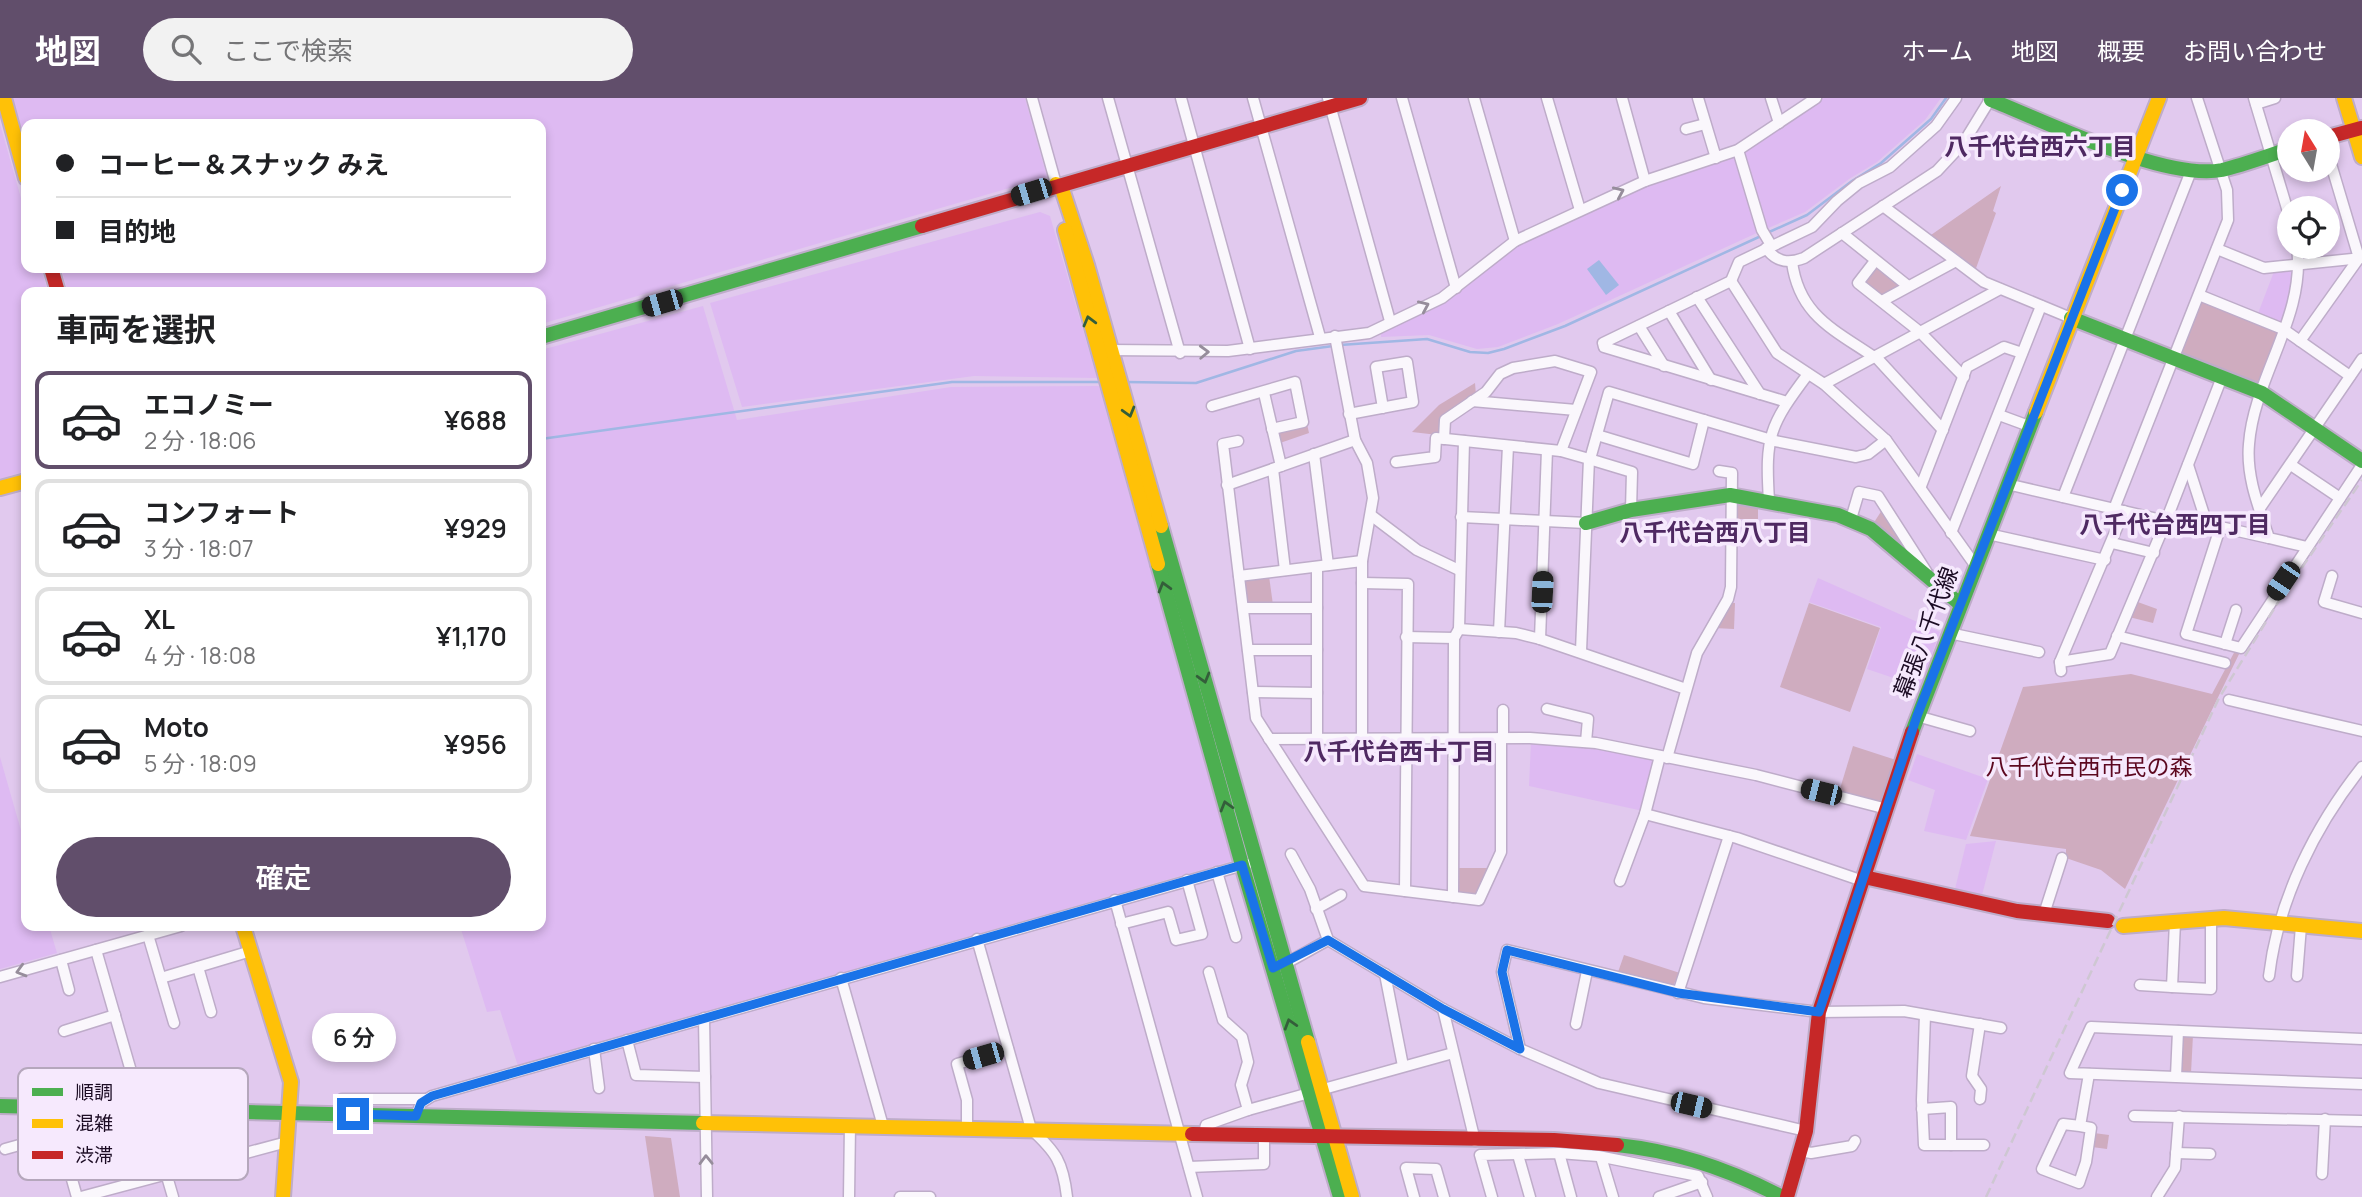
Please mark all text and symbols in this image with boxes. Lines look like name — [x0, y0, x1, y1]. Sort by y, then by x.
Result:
search box — [143, 18, 633, 81]
text: 地図 — [35, 28, 101, 73]
icon: search — [167, 30, 205, 68]
text: ここで検索 — [223, 32, 353, 68]
text: ホーム — [1902, 34, 1973, 67]
text: 地図 — [2011, 34, 2059, 67]
text: 概要 — [2097, 34, 2145, 67]
text: お問い合わせ — [2183, 34, 2327, 67]
north arrow — [2277, 119, 2340, 182]
map controls — [2277, 119, 2340, 259]
district label: 八千代台西六丁目 — [1944, 129, 2136, 162]
text: コーヒー＆スナック みえ — [98, 146, 389, 182]
route start — [2106, 174, 2138, 206]
car — [1008, 176, 1055, 208]
one-way arrow — [1612, 186, 1624, 200]
button: locate — [2277, 196, 2340, 259]
text: 目的地 — [98, 213, 176, 249]
car — [639, 287, 686, 319]
one-way arrow — [1416, 300, 1429, 314]
text: 車両を選択 — [56, 307, 216, 351]
one-way arrow — [1082, 315, 1097, 327]
one-way arrow — [1198, 344, 1209, 359]
text: エコノミー — [144, 386, 274, 422]
icon: car — [60, 389, 123, 452]
text: ¥688 — [444, 402, 507, 438]
one-way arrow — [1120, 405, 1135, 417]
text: 2 分 · 18:06 — [144, 424, 257, 456]
text: コンフォート — [144, 494, 299, 530]
icon: car — [60, 497, 123, 560]
district label: 八千代台西四丁目 — [2079, 507, 2271, 540]
text: ¥929 — [444, 510, 507, 546]
district label: 八千代台西八丁目 — [1619, 515, 1811, 548]
text: 3 分 · 18:07 — [144, 532, 254, 564]
car — [2263, 558, 2304, 604]
street label: 幕張八千代線 — [1885, 562, 1965, 702]
car — [1531, 570, 1554, 614]
one-way arrow — [1157, 581, 1172, 593]
text: XL — [144, 601, 175, 637]
icon: car — [60, 605, 123, 668]
text: ¥1,170 — [436, 618, 507, 654]
text: 4 分 · 18:08 — [144, 639, 256, 671]
one-way arrow — [1195, 671, 1210, 683]
text: Moto — [144, 709, 209, 745]
icon: car — [60, 713, 123, 776]
text: ¥956 — [444, 726, 507, 762]
district label: 八千代台西十丁目 — [1303, 734, 1495, 767]
text: 5 分 · 18:09 — [144, 747, 257, 779]
park label: 八千代台西市民の森 — [1986, 750, 2193, 782]
car — [1799, 777, 1844, 807]
one-way arrow — [1219, 800, 1234, 812]
button: 確定 — [56, 837, 511, 917]
one-way arrow — [15, 963, 27, 977]
callout: 6 分 — [311, 1012, 395, 1062]
one-way arrow — [1283, 1018, 1298, 1030]
text: 6 分 — [333, 1021, 375, 1053]
car — [960, 1040, 1007, 1072]
legend — [18, 1068, 248, 1180]
text: 順調 — [75, 1079, 113, 1105]
car — [1669, 1090, 1714, 1120]
route end — [337, 1098, 369, 1130]
text: 混雑 — [75, 1110, 113, 1136]
text: 渋滞 — [75, 1142, 113, 1168]
one-way arrow — [698, 1154, 714, 1165]

